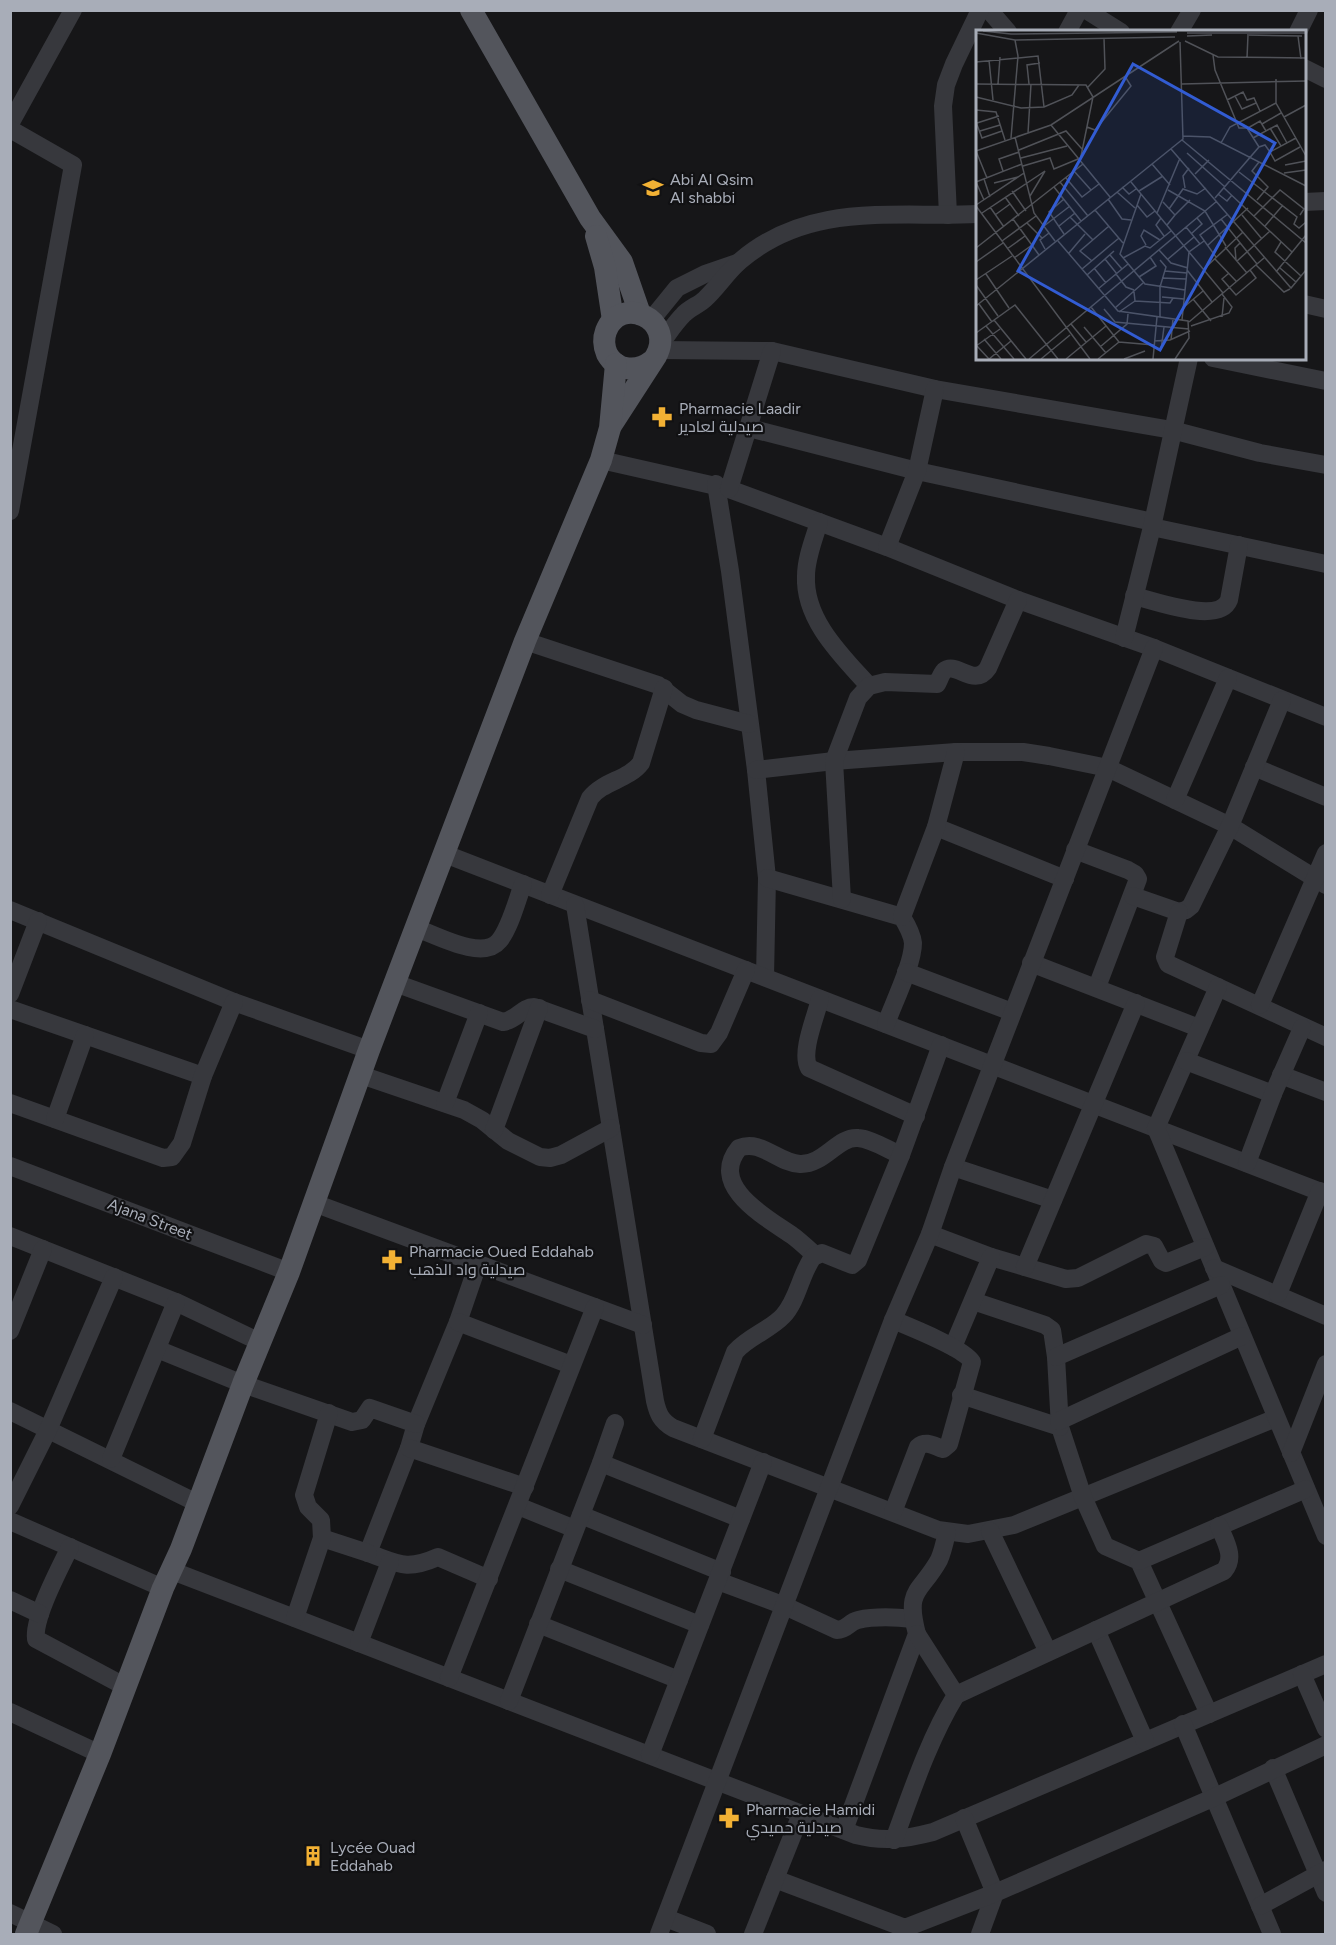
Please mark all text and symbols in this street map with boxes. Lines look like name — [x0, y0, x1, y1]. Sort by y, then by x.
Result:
inset map — [976, 30, 1306, 360]
place label: Abi Al Qsim Al shabbi — [670, 170, 753, 207]
school or university icon: Abi Al Qsim Al shabbi — [641, 176, 665, 200]
place label: Pharmacie Laadir صيدلية لعادير — [678, 399, 801, 436]
pharmacy icon: Pharmacie Laadir صيدلية لعادير — [650, 405, 674, 429]
street label: Ajana Street — [105, 1194, 195, 1244]
place label: Pharmacie Oued Eddahab صيدلية واد الذهب — [409, 1242, 594, 1279]
pharmacy icon: Pharmacie Oued Eddahab صيدلية واد الذهب — [380, 1248, 404, 1272]
place label: Pharmacie Hamidi صيدلية حميدي — [746, 1800, 875, 1841]
pharmacy icon: Pharmacie Hamidi صيدلية حميدي — [717, 1806, 741, 1830]
place label: Lycée Ouad Eddahab — [330, 1838, 415, 1875]
building icon: Lycée Ouad Eddahab — [301, 1844, 325, 1868]

